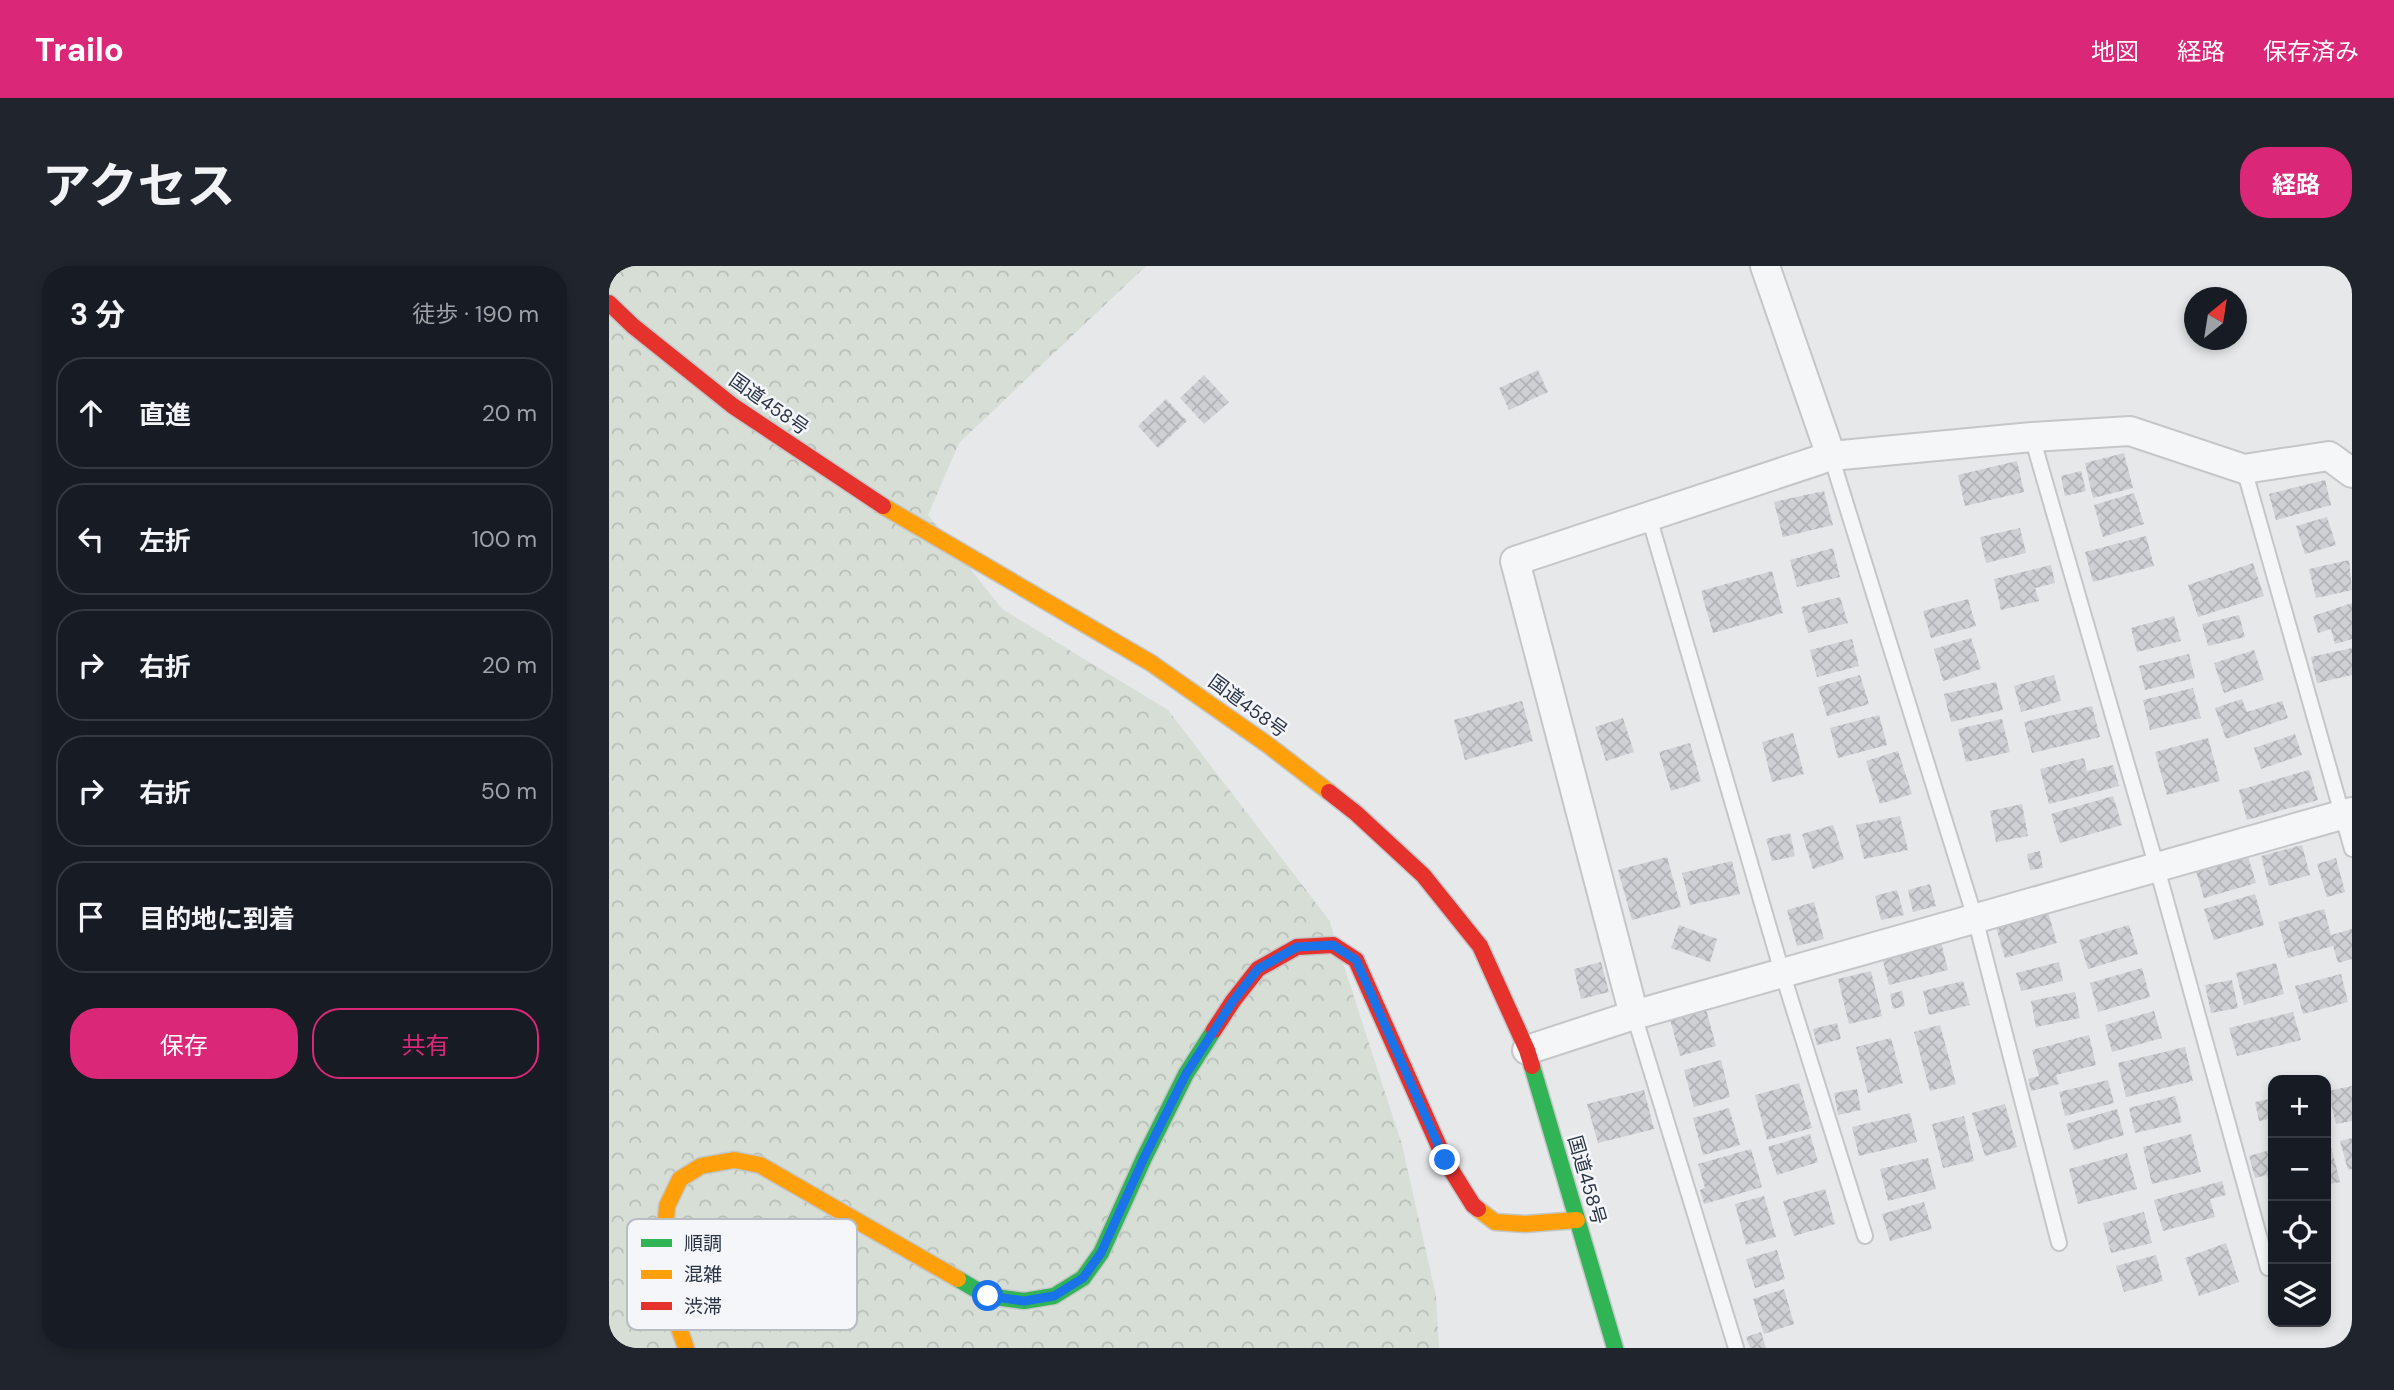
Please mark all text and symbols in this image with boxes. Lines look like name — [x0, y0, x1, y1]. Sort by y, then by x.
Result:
text: Trailo — [35, 28, 124, 71]
text: 地図 — [2091, 36, 2139, 67]
text: 経路 — [2177, 36, 2225, 67]
text: 保存済み — [2263, 36, 2359, 67]
button: 経路 — [2240, 147, 2352, 218]
text: アクセス — [42, 154, 236, 218]
north arrow — [2184, 287, 2247, 350]
text: 3 分 — [70, 295, 125, 334]
text: 徒歩 · 190 m — [412, 299, 539, 329]
street label: 国道458号 — [724, 367, 814, 441]
icon: ahead — [72, 394, 110, 432]
text: 直進 — [139, 398, 191, 432]
text: 20 m — [482, 398, 537, 428]
icon: left — [72, 520, 110, 558]
text: 左折 — [139, 524, 191, 558]
text: 100 m — [472, 524, 537, 554]
icon: right — [72, 646, 110, 684]
text: 右折 — [139, 650, 191, 684]
text: 20 m — [482, 650, 537, 680]
street label: 国道458号 — [1204, 669, 1292, 743]
icon: right — [72, 772, 110, 810]
text: 右折 — [139, 776, 191, 810]
text: 50 m — [481, 776, 537, 806]
icon: arrive — [72, 898, 110, 936]
text: 目的地に到着 — [139, 902, 295, 936]
button: 保存 — [70, 1008, 298, 1079]
button: 共有 — [312, 1008, 539, 1079]
map controls — [2268, 1075, 2331, 1327]
button: + — [2268, 1075, 2331, 1138]
street label: 国道458号 — [1562, 1132, 1612, 1228]
button: − — [2268, 1138, 2331, 1201]
route end — [1429, 1144, 1460, 1175]
button: locate — [2268, 1201, 2331, 1264]
legend — [627, 1219, 857, 1330]
text: 順調 — [684, 1231, 722, 1256]
text: 混雑 — [684, 1262, 722, 1287]
button: layers — [2268, 1264, 2331, 1327]
route start — [972, 1280, 1003, 1311]
text: 渋滞 — [684, 1294, 722, 1319]

